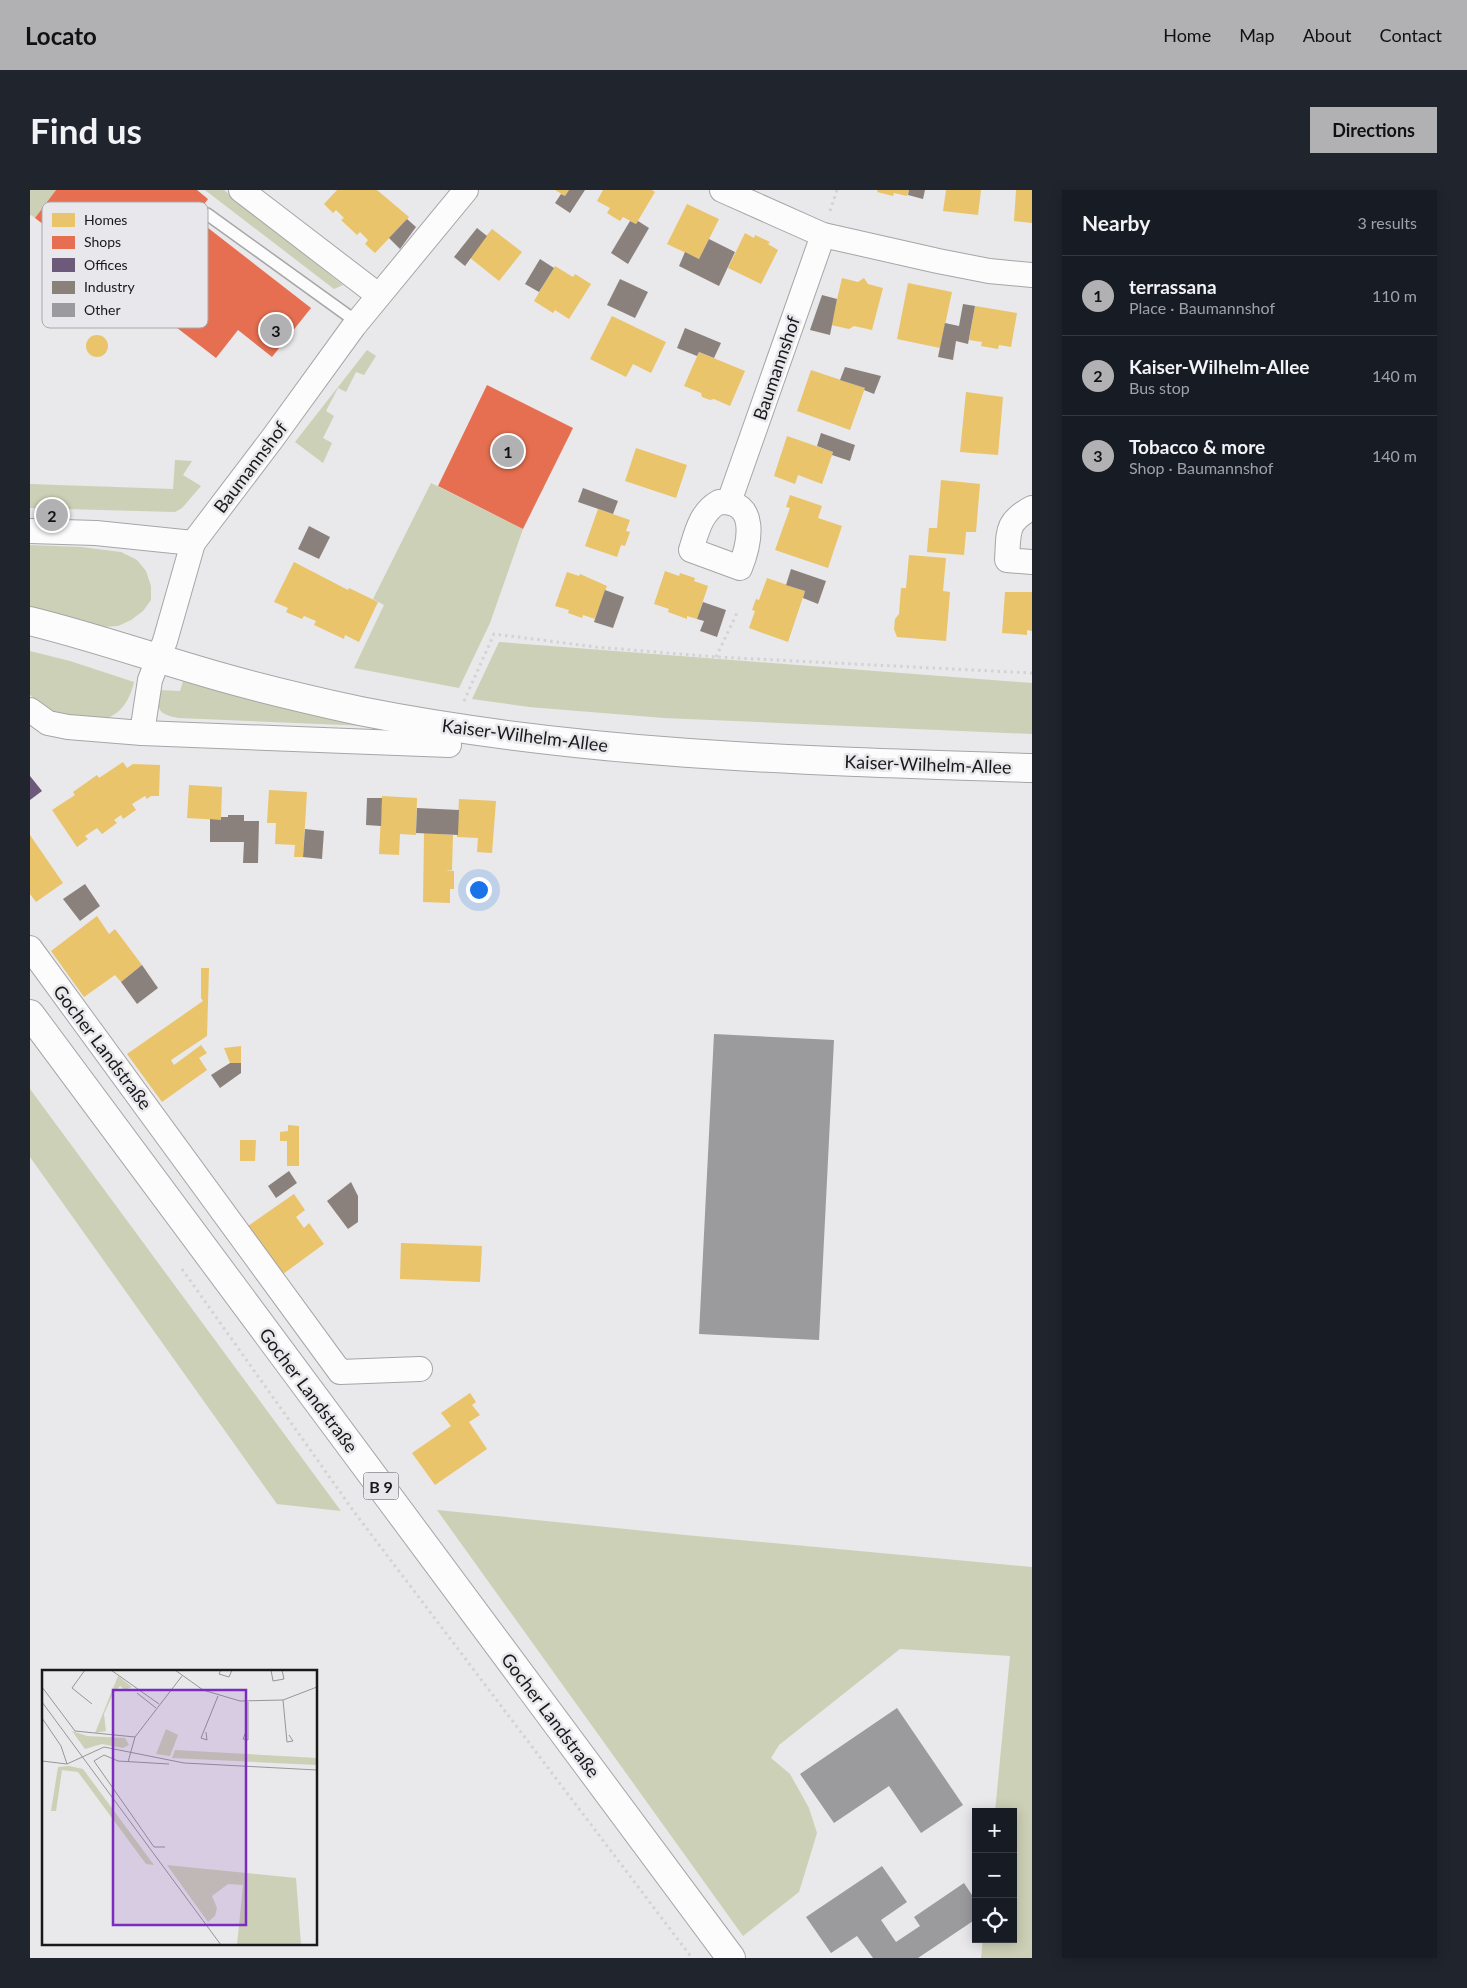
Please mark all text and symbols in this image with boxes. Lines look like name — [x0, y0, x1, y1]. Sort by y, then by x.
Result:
text: Locato — [25, 21, 97, 50]
text: Home — [1163, 24, 1211, 46]
text: Map — [1239, 24, 1275, 46]
text: About — [1303, 24, 1352, 46]
text: Contact — [1380, 24, 1442, 46]
button: Directions — [1310, 107, 1437, 153]
text: Find us — [30, 109, 142, 151]
legend — [42, 202, 208, 328]
text: Nearby — [1082, 210, 1150, 235]
text: Homes — [84, 211, 127, 228]
text: 3 results — [1357, 213, 1417, 232]
text: Shops — [84, 233, 121, 250]
text: Offices — [84, 256, 128, 273]
text: terrassana — [1129, 275, 1217, 298]
text: Industry — [84, 278, 135, 295]
text: 1 — [1093, 286, 1103, 305]
text: 110 m — [1372, 286, 1417, 305]
text: Place · Baumannshof — [1129, 298, 1275, 317]
text: Other — [84, 301, 121, 318]
pin: 3 — [260, 311, 292, 349]
street label: Baumannshof — [748, 312, 804, 423]
text: Kaiser-Wilhelm-Allee — [1129, 355, 1310, 378]
text: 2 — [1093, 366, 1103, 385]
text: 140 m — [1372, 366, 1417, 385]
text: Bus stop — [1129, 378, 1190, 397]
street label: Baumannshof — [209, 417, 292, 517]
pin: 1 — [492, 432, 524, 470]
text: Tobacco & more — [1129, 435, 1265, 458]
text: 3 — [1093, 446, 1103, 465]
text: 140 m — [1372, 446, 1417, 465]
text: Shop · Baumannshof — [1129, 458, 1273, 477]
pin: 2 — [36, 496, 68, 534]
street label: Kaiser-Wilhelm-Allee — [441, 714, 609, 756]
street label: Kaiser-Wilhelm-Allee — [844, 750, 1012, 778]
your location — [466, 877, 492, 903]
street label: Gocher Landstraße — [49, 980, 157, 1114]
street label: Gocher Landstraße — [255, 1323, 363, 1457]
road number: B 9 — [364, 1472, 398, 1500]
street label: Gocher Landstraße — [497, 1648, 605, 1782]
inset map — [42, 1670, 318, 1946]
map controls — [972, 1808, 1017, 1943]
button: + — [972, 1808, 1017, 1853]
button: − — [972, 1853, 1017, 1898]
button: locate — [972, 1898, 1017, 1943]

